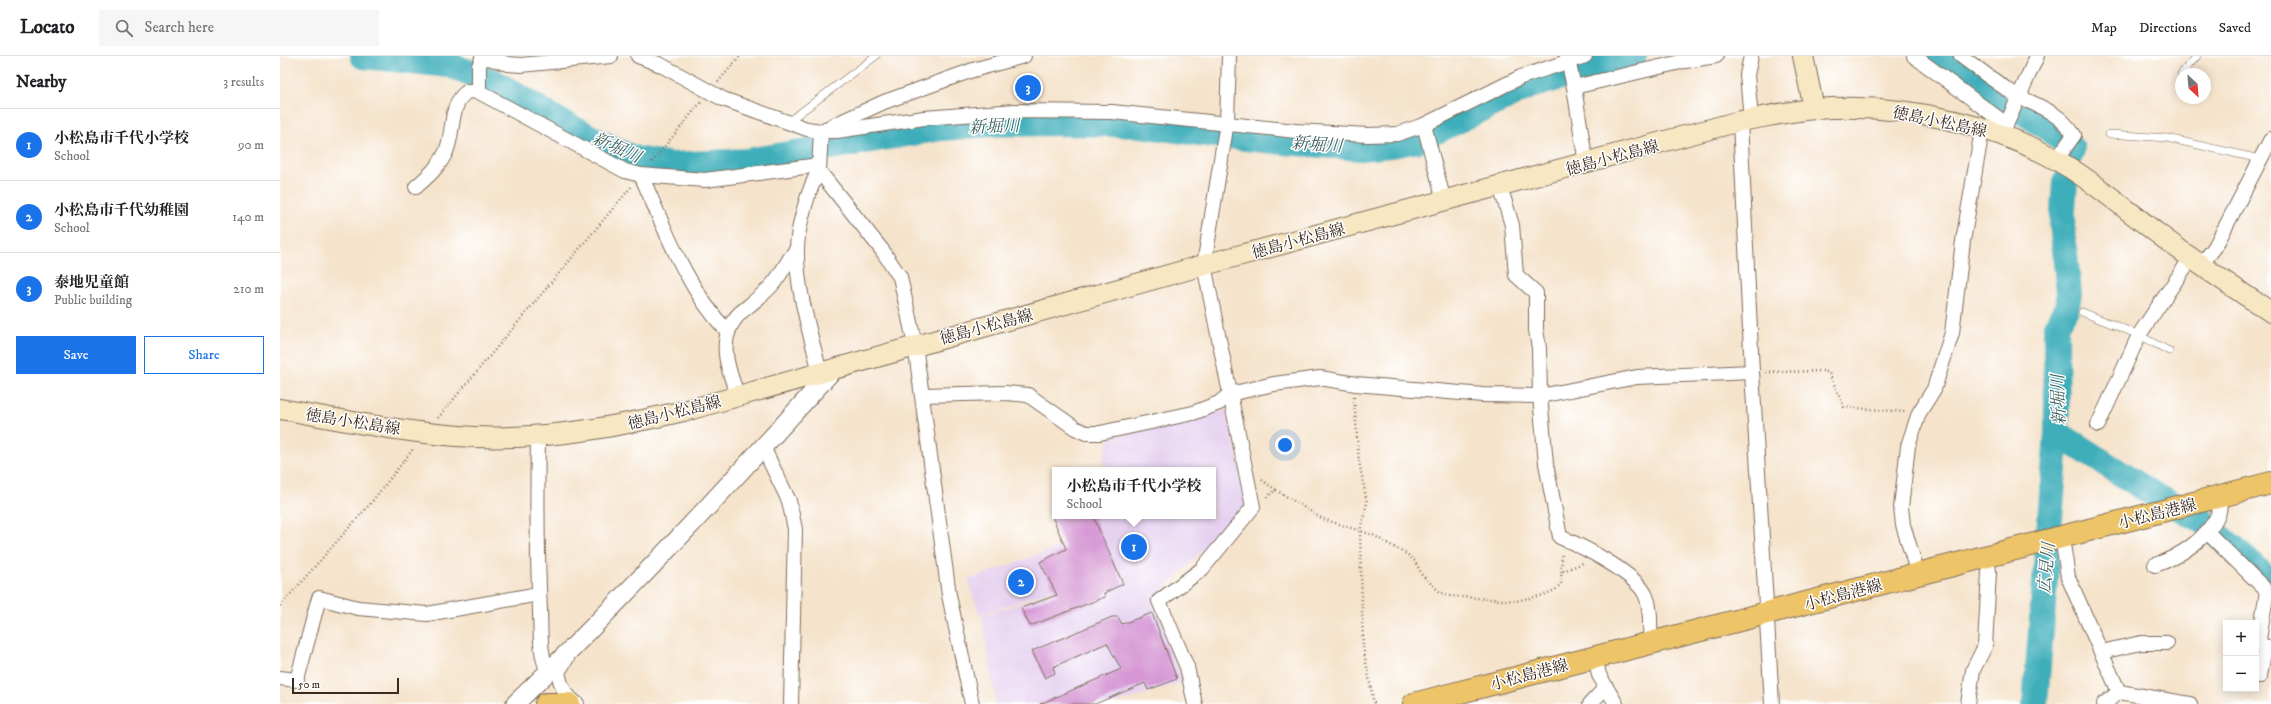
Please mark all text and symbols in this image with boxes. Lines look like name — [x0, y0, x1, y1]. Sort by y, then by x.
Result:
search box — [99, 10, 379, 46]
text: Locato — [20, 16, 75, 39]
icon: search — [113, 17, 135, 39]
text: Search here — [145, 18, 214, 37]
text: Map — [2091, 19, 2117, 37]
text: Directions — [2139, 19, 2197, 37]
text: Saved — [2219, 19, 2251, 37]
north arrow — [2175, 68, 2211, 104]
text: Nearby — [16, 71, 66, 93]
pin: 3 — [1015, 73, 1041, 103]
text: 3 results — [223, 74, 264, 90]
street label: 徳島小松島線 — [1891, 102, 1989, 142]
water label: 新堀川 — [968, 115, 1022, 139]
water label: 新堀川 — [589, 127, 646, 169]
text: 小松島市千代小学校 — [54, 129, 189, 148]
water label: 新堀川 — [1291, 132, 1345, 158]
street label: 徳島小松島線 — [1563, 136, 1661, 180]
text: 1 — [27, 137, 31, 153]
text: 90 m — [238, 137, 264, 153]
text: School — [54, 148, 90, 164]
text: 小松島市千代幼稚園 — [54, 201, 189, 220]
text: 2 — [26, 209, 32, 225]
text: 140 m — [232, 209, 264, 225]
street label: 徳島小松島線 — [1249, 219, 1347, 263]
text: School — [54, 220, 90, 236]
text: 泰地児童館 — [54, 273, 129, 292]
text: 3 — [27, 281, 31, 297]
text: 210 m — [233, 281, 264, 297]
text: Public building — [54, 292, 132, 308]
street label: 徳島小松島線 — [937, 305, 1035, 349]
button: Save — [16, 336, 136, 374]
button: Share — [144, 336, 264, 374]
water label: 新堀川 — [2047, 372, 2071, 426]
street label: 徳島小松島線 — [625, 392, 723, 434]
street label: 徳島小松島線 — [304, 405, 402, 439]
your location — [1275, 435, 1295, 455]
popup — [1052, 467, 1216, 519]
text: 小松島市千代小学校 — [1066, 477, 1202, 496]
street label: 小松島港線 — [2116, 495, 2198, 533]
text: School — [1066, 496, 1102, 512]
pin: 1 — [1121, 532, 1147, 562]
water label: 広見川 — [2034, 540, 2060, 594]
pin: 2 — [1008, 567, 1034, 597]
street label: 小松島港線 — [1802, 575, 1884, 615]
map controls — [2223, 620, 2259, 692]
button: + — [2223, 620, 2259, 656]
street label: 小松島港線 — [1488, 655, 1570, 695]
button: − — [2223, 656, 2259, 692]
scale bar — [292, 676, 399, 695]
text: 50 m — [298, 678, 320, 692]

